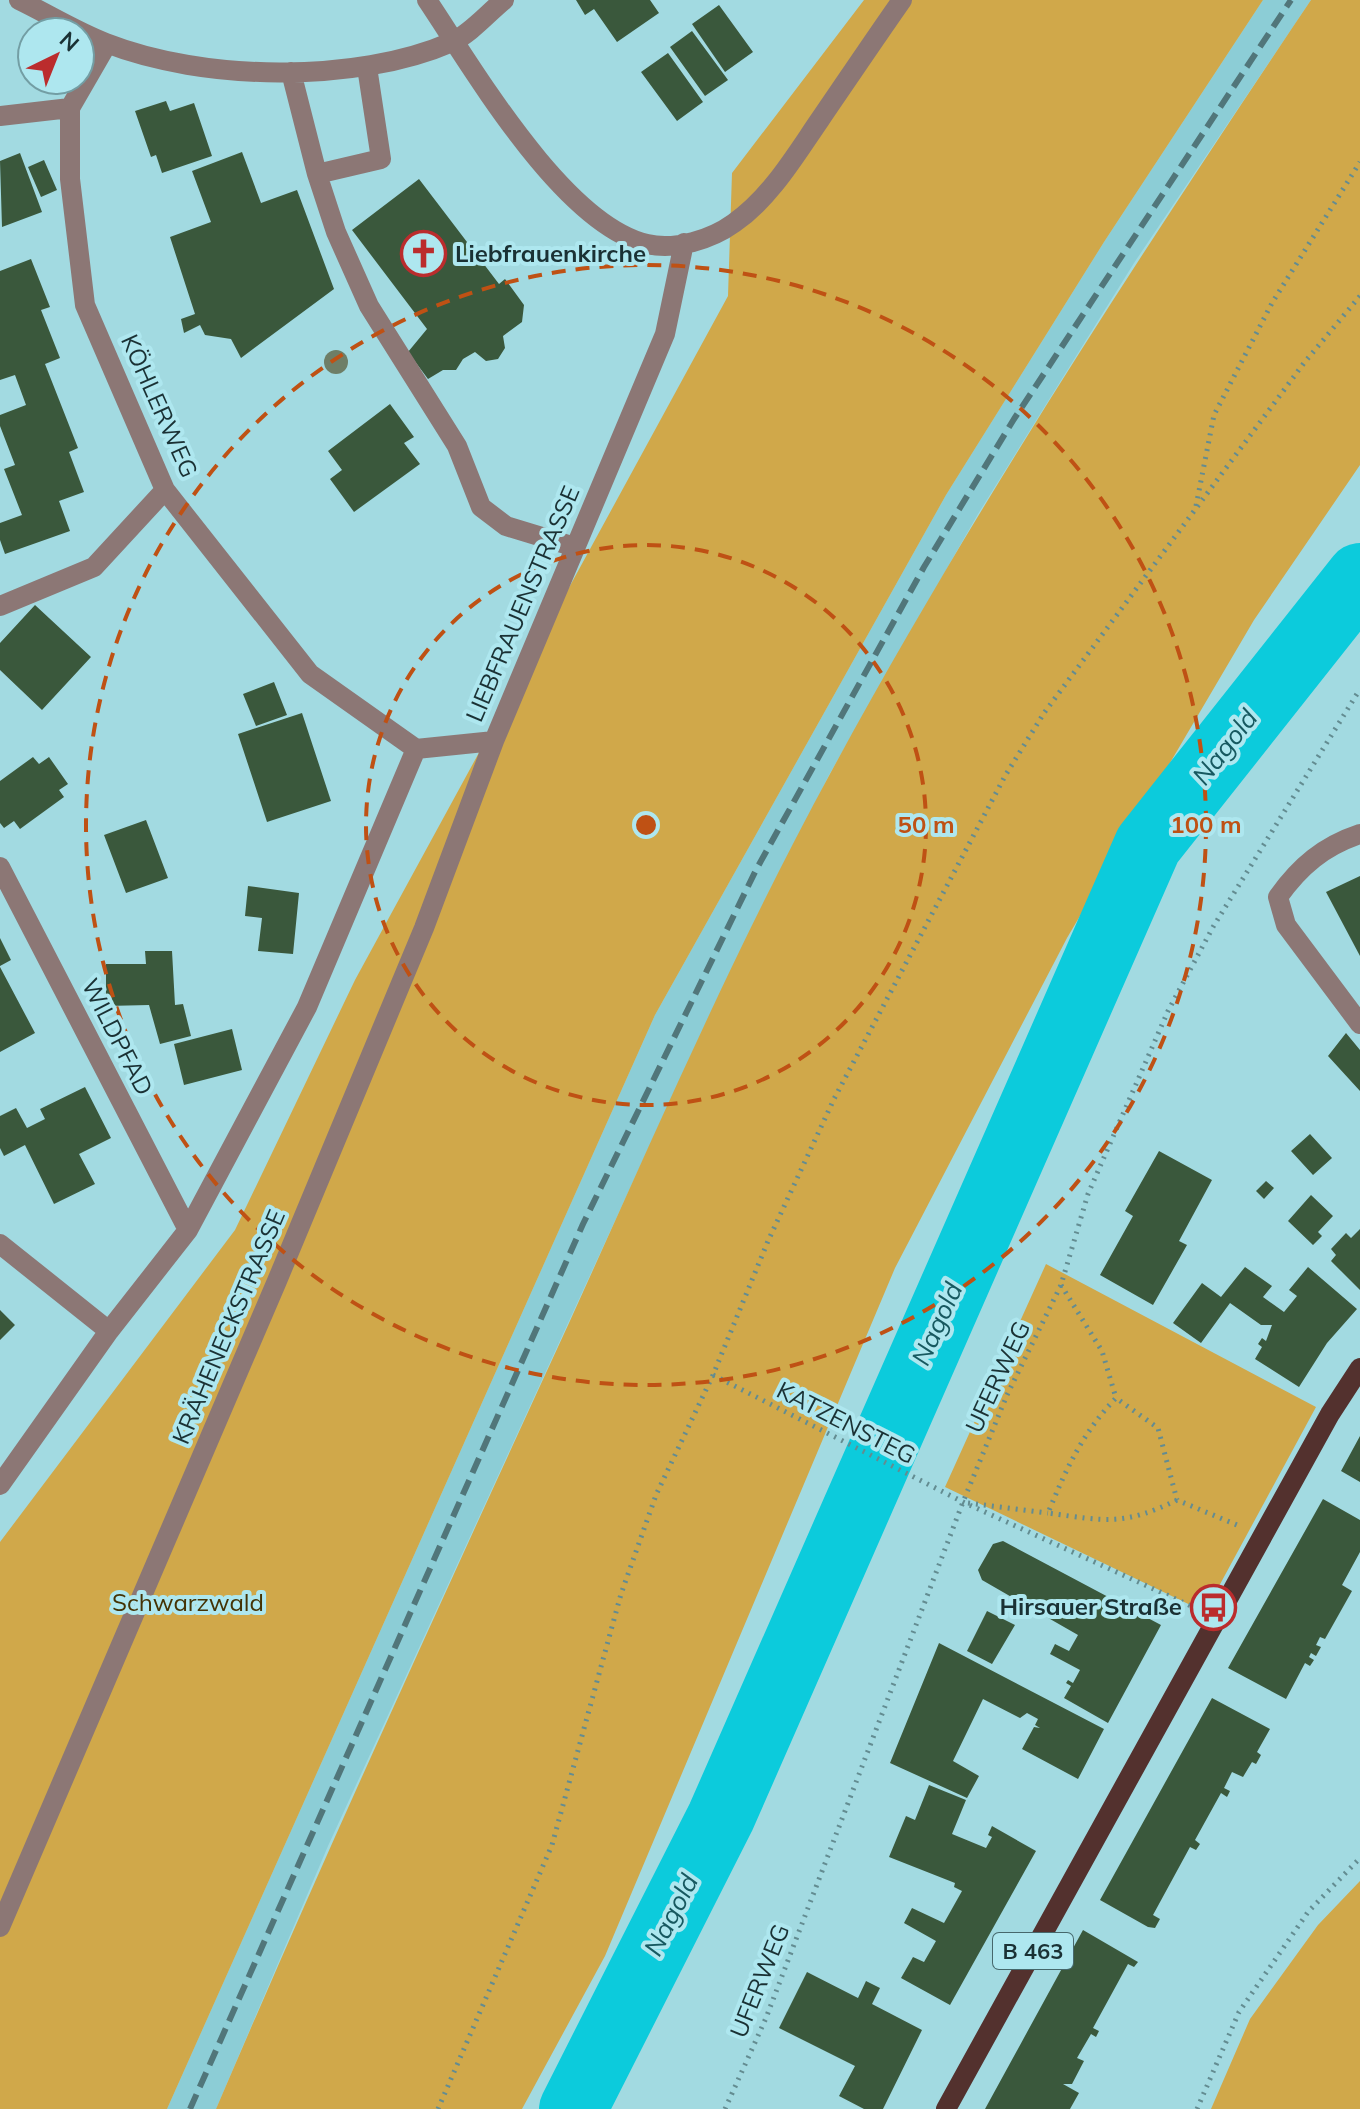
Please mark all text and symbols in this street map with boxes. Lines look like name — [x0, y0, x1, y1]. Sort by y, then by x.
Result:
north arrow — [16, 16, 96, 96]
text: N — [54, 25, 85, 57]
church icon: Liebfrauenkirche — [400, 230, 448, 278]
place label: Liebfrauenkirche — [455, 238, 646, 268]
street label: KÖHLERWEG — [115, 329, 205, 482]
street label: LIEBFRAUENSTRASSE — [459, 481, 585, 726]
water label: Nagold — [1185, 702, 1265, 791]
text: 50 m — [898, 809, 954, 839]
text: 100 m — [1170, 809, 1242, 839]
centre of rings — [632, 811, 660, 839]
street label: WILDPFAD — [76, 973, 160, 1100]
street label: KRÄHENECKSTRASSE — [165, 1205, 291, 1448]
water label: Nagold — [904, 1277, 970, 1370]
street label: UFERWEG — [958, 1316, 1036, 1437]
street label: KATZENSTEG — [772, 1374, 921, 1470]
bus stop icon: Hirsauer Straße — [1189, 1583, 1237, 1631]
park label: Schwarzwald — [112, 1587, 264, 1617]
place label: Hirsauer Straße — [1000, 1591, 1182, 1621]
water label: Nagold — [636, 1868, 705, 1961]
street label: UFERWEG — [723, 1919, 795, 2042]
road number: B 463 — [993, 1933, 1073, 1969]

